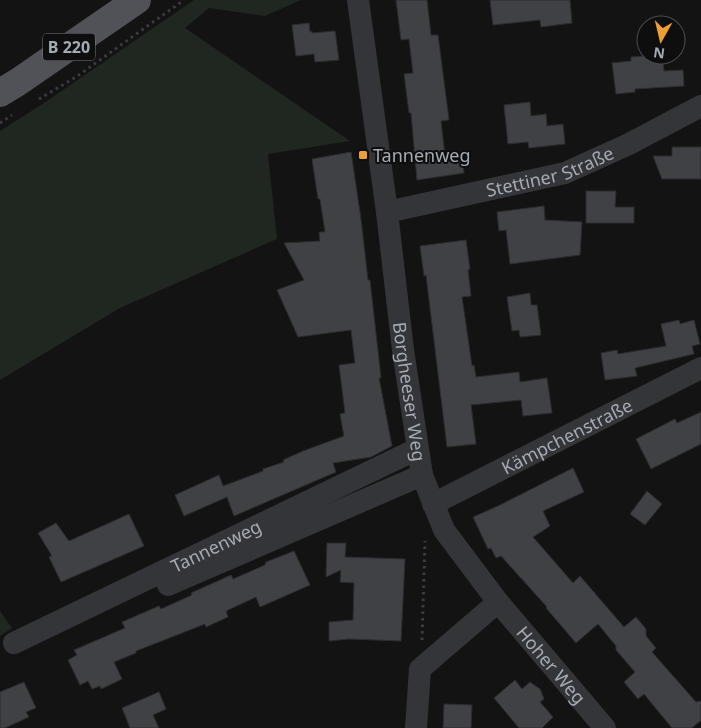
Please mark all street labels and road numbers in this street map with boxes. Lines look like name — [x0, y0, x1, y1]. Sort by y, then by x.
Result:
road number: B 220 — [43, 34, 95, 61]
street label: Stettiner Straße — [484, 141, 617, 202]
street label: Borgheeser Weg — [388, 320, 432, 463]
street label: Kämpchenstraße — [497, 393, 636, 479]
street label: Tannenweg — [167, 514, 265, 578]
street label: Hoher Weg — [511, 621, 591, 709]

